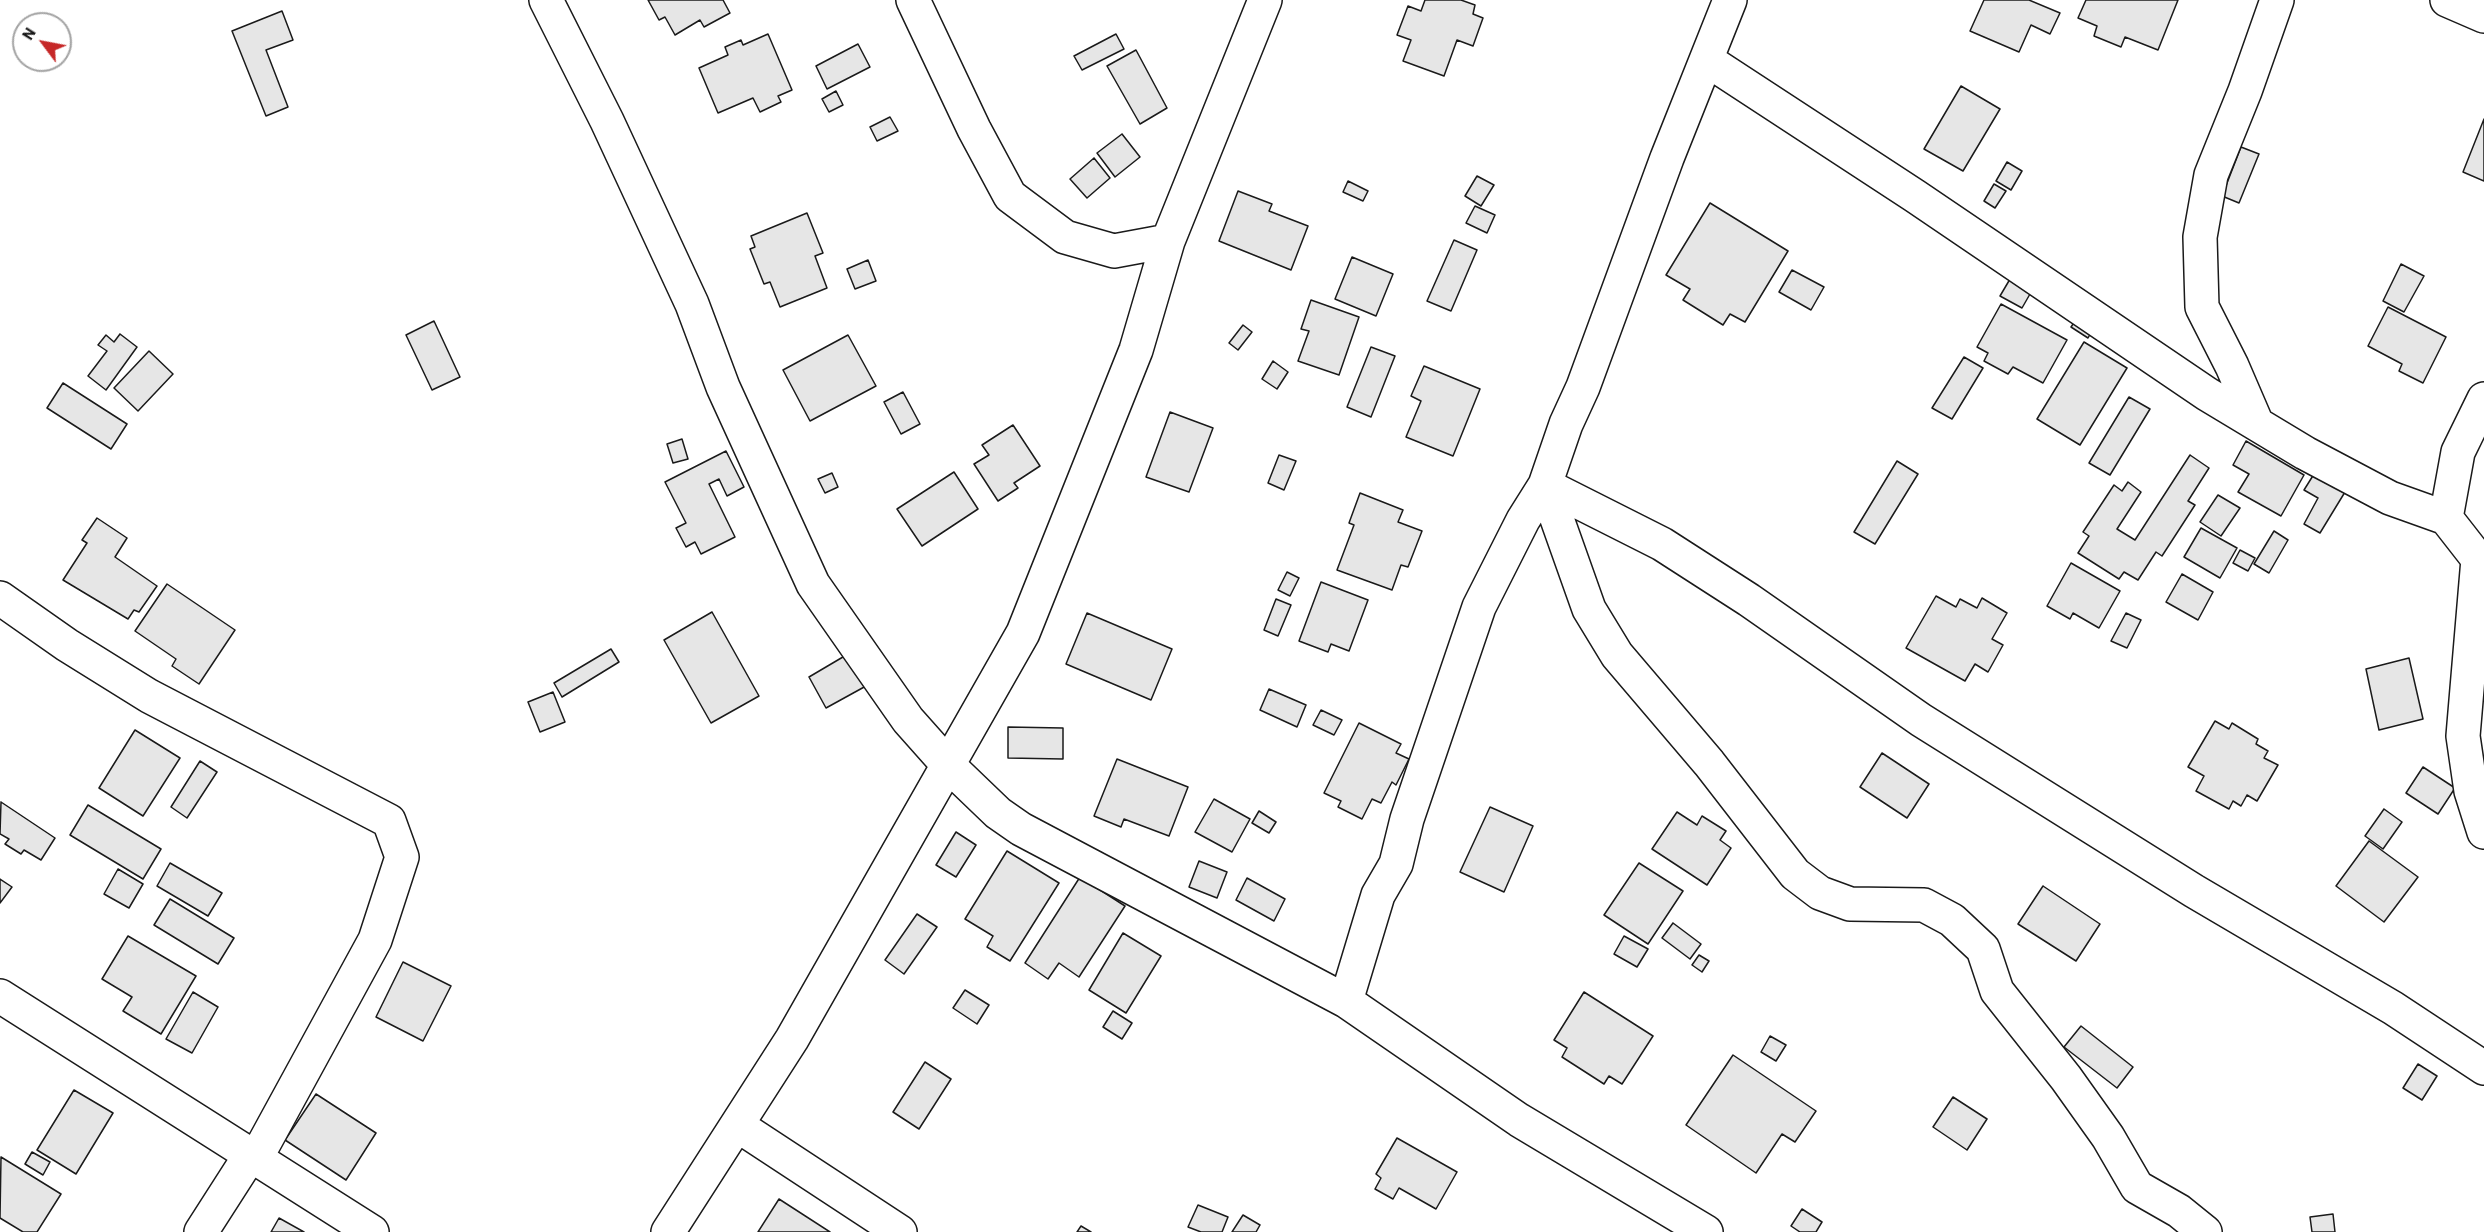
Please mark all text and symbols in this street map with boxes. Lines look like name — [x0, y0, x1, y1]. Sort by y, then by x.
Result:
north arrow — [12, 12, 72, 72]
text: N — [17, 24, 39, 43]

